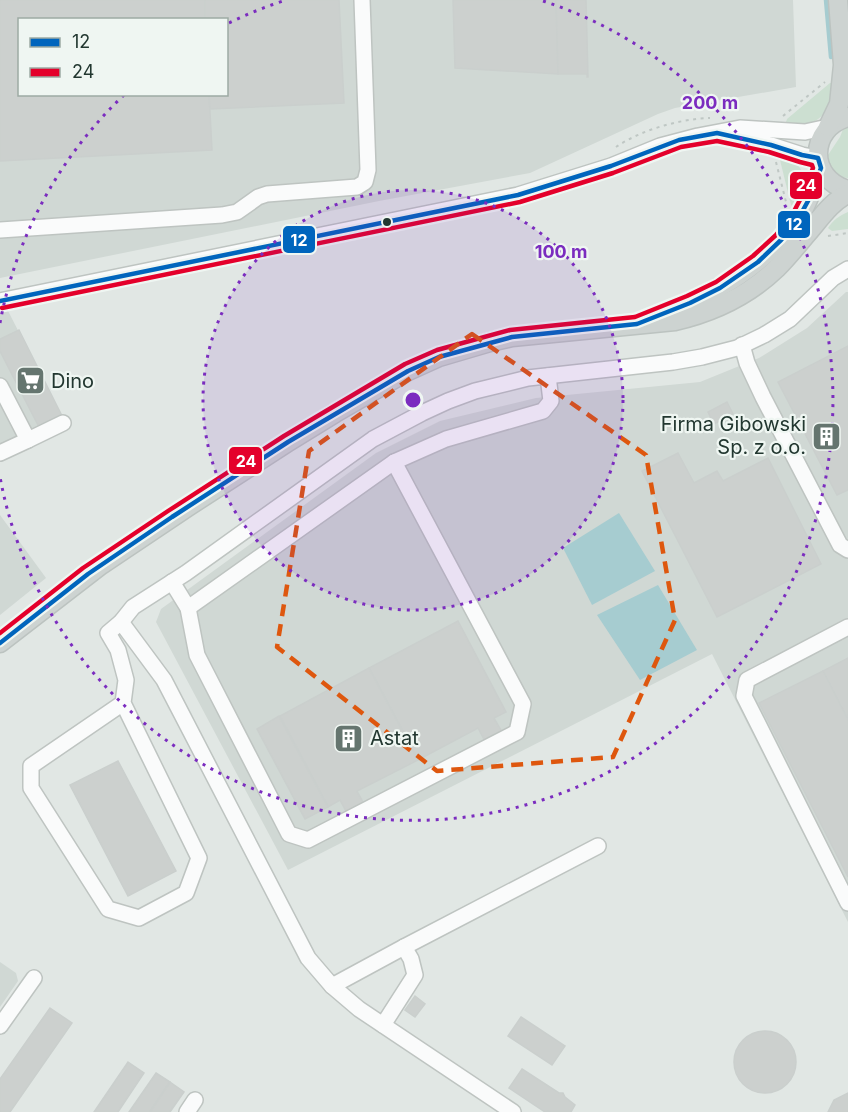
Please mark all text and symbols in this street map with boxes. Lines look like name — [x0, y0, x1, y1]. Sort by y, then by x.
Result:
legend — [18, 18, 228, 96]
text: 12 — [72, 31, 90, 52]
text: 24 — [72, 61, 94, 82]
text: 200 m — [682, 92, 738, 113]
line badge: 24 — [789, 171, 823, 200]
text: 24 — [796, 175, 817, 195]
line badge: 12 — [777, 210, 811, 239]
text: 12 — [786, 214, 802, 234]
unlabelled marker — [381, 216, 393, 228]
line badge: 12 — [282, 225, 316, 254]
text: 12 — [291, 230, 307, 250]
text: 100 m — [535, 241, 587, 262]
supermarket icon: Dino — [14, 365, 46, 397]
place label: Dino — [51, 369, 94, 393]
centre of rings — [403, 390, 423, 410]
place label: Firma Gibowski Sp. z o.o. — [661, 412, 806, 459]
building icon: Firma Gibowski Sp. z o.o. — [811, 420, 843, 452]
line badge: 24 — [228, 446, 263, 475]
text: 24 — [236, 451, 257, 471]
building icon: Astat — [333, 722, 365, 754]
place label: Astat — [370, 726, 419, 750]

